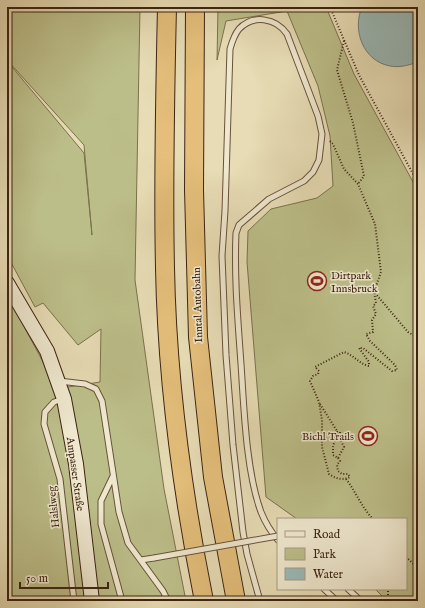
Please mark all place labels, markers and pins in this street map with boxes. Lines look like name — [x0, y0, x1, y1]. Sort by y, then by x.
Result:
place label: Dirtpark Innsbruck — [331, 269, 378, 296]
sports icon: Dirtpark Innsbruck — [306, 270, 328, 292]
sports icon: Bichl Trails — [357, 425, 379, 447]
place label: Bichl Trails — [302, 430, 354, 444]

